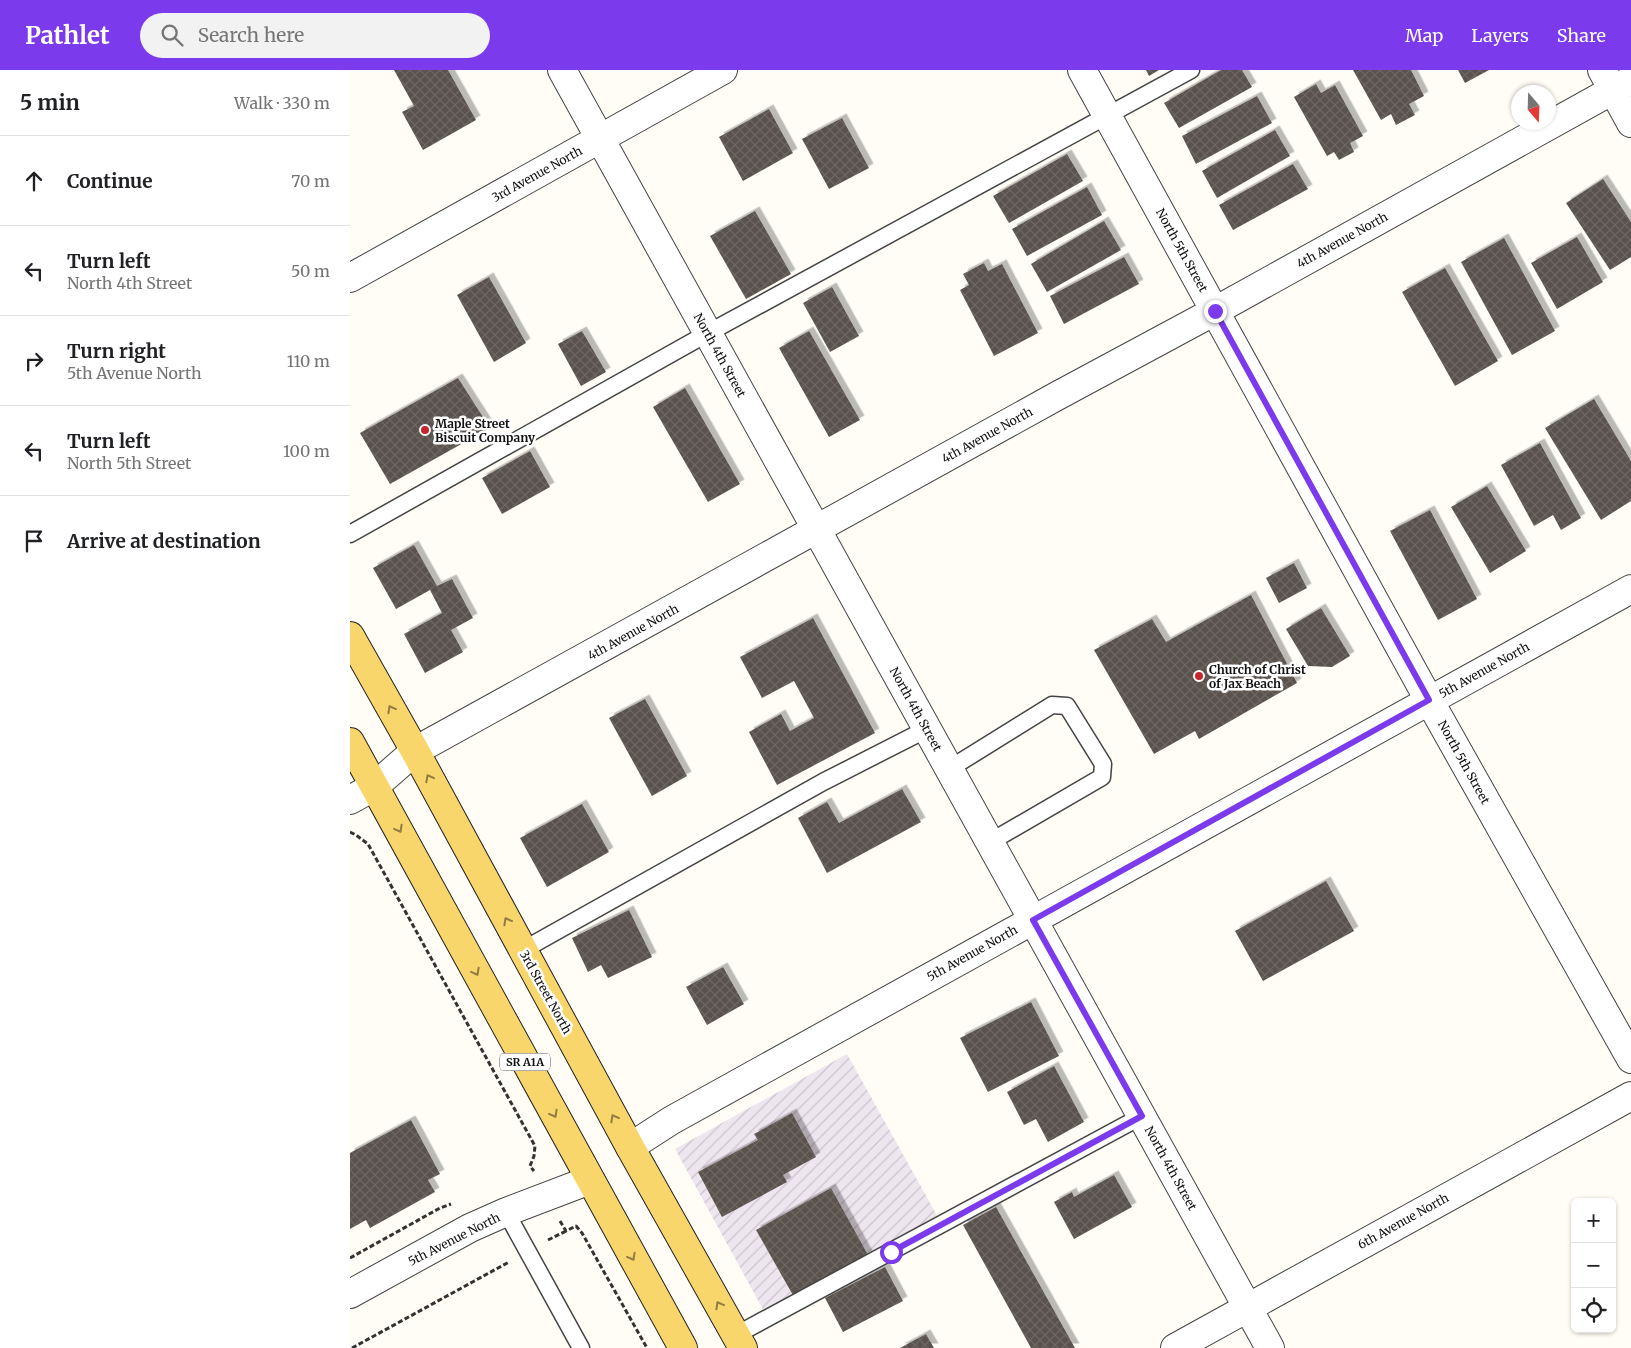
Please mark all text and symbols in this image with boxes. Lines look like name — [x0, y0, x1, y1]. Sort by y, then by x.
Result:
search box — [140, 13, 490, 58]
text: Pathlet — [25, 20, 110, 51]
icon: search — [158, 21, 186, 49]
text: Search here — [198, 23, 304, 47]
text: Map — [1405, 24, 1443, 47]
text: Layers — [1471, 24, 1529, 47]
text: Share — [1557, 24, 1606, 47]
north arrow — [1511, 85, 1556, 130]
text: 5 min — [20, 89, 80, 116]
text: Walk · 330 m — [234, 93, 330, 113]
street label: 3rd Avenue North — [489, 143, 585, 205]
icon: ahead — [20, 167, 48, 195]
text: Continue — [67, 169, 153, 193]
text: 70 m — [291, 171, 330, 191]
street label: North 5th Street — [1153, 206, 1211, 295]
street label: 4th Avenue North — [1294, 209, 1390, 271]
text: Turn left — [67, 249, 151, 273]
icon: left — [20, 257, 48, 285]
text: 50 m — [291, 261, 330, 281]
text: North 4th Street — [67, 273, 192, 293]
route end — [1204, 300, 1227, 323]
street label: North 4th Street — [691, 310, 749, 400]
text: Turn right — [67, 339, 166, 363]
icon: right — [20, 347, 48, 375]
text: 110 m — [287, 351, 330, 371]
text: 5th Avenue North — [67, 363, 202, 383]
street label: 4th Avenue North — [939, 404, 1035, 466]
place label: Maple Street Biscuit Company — [435, 416, 536, 445]
marker: Maple Street Biscuit Company — [419, 424, 431, 436]
text: Turn left — [67, 429, 151, 453]
icon: left — [20, 437, 48, 465]
text: 100 m — [283, 441, 330, 461]
text: North 5th Street — [67, 453, 191, 473]
icon: arrive — [20, 527, 48, 555]
text: Arrive at destination — [67, 529, 261, 553]
street label: 4th Avenue North — [585, 601, 681, 663]
street label: 5th Avenue North — [1436, 639, 1532, 701]
place label: Church of Christ of Jax Beach — [1209, 662, 1306, 691]
street label: North 4th Street — [887, 664, 945, 754]
marker: Church of Christ of Jax Beach — [1193, 670, 1205, 682]
one-way arrow — [387, 705, 397, 714]
street label: North 5th Street — [1435, 718, 1493, 807]
one-way arrow — [425, 774, 435, 783]
one-way arrow — [392, 824, 402, 833]
one-way arrow — [503, 917, 513, 926]
street label: 5th Avenue North — [924, 922, 1020, 984]
street label: 3rd Street North — [517, 948, 575, 1036]
one-way arrow — [470, 966, 480, 975]
road number: SR A1A — [500, 1054, 550, 1070]
one-way arrow — [548, 1109, 558, 1118]
one-way arrow — [610, 1114, 620, 1123]
street label: North 4th Street — [1142, 1123, 1200, 1213]
street label: 6th Avenue North — [1355, 1190, 1451, 1252]
map controls — [1571, 1198, 1616, 1333]
button: + — [1571, 1198, 1616, 1243]
street label: 5th Avenue North — [406, 1209, 502, 1269]
route start — [880, 1241, 903, 1264]
button: − — [1571, 1243, 1616, 1288]
one-way arrow — [626, 1251, 636, 1260]
button: locate — [1571, 1288, 1616, 1333]
one-way arrow — [715, 1302, 725, 1311]

